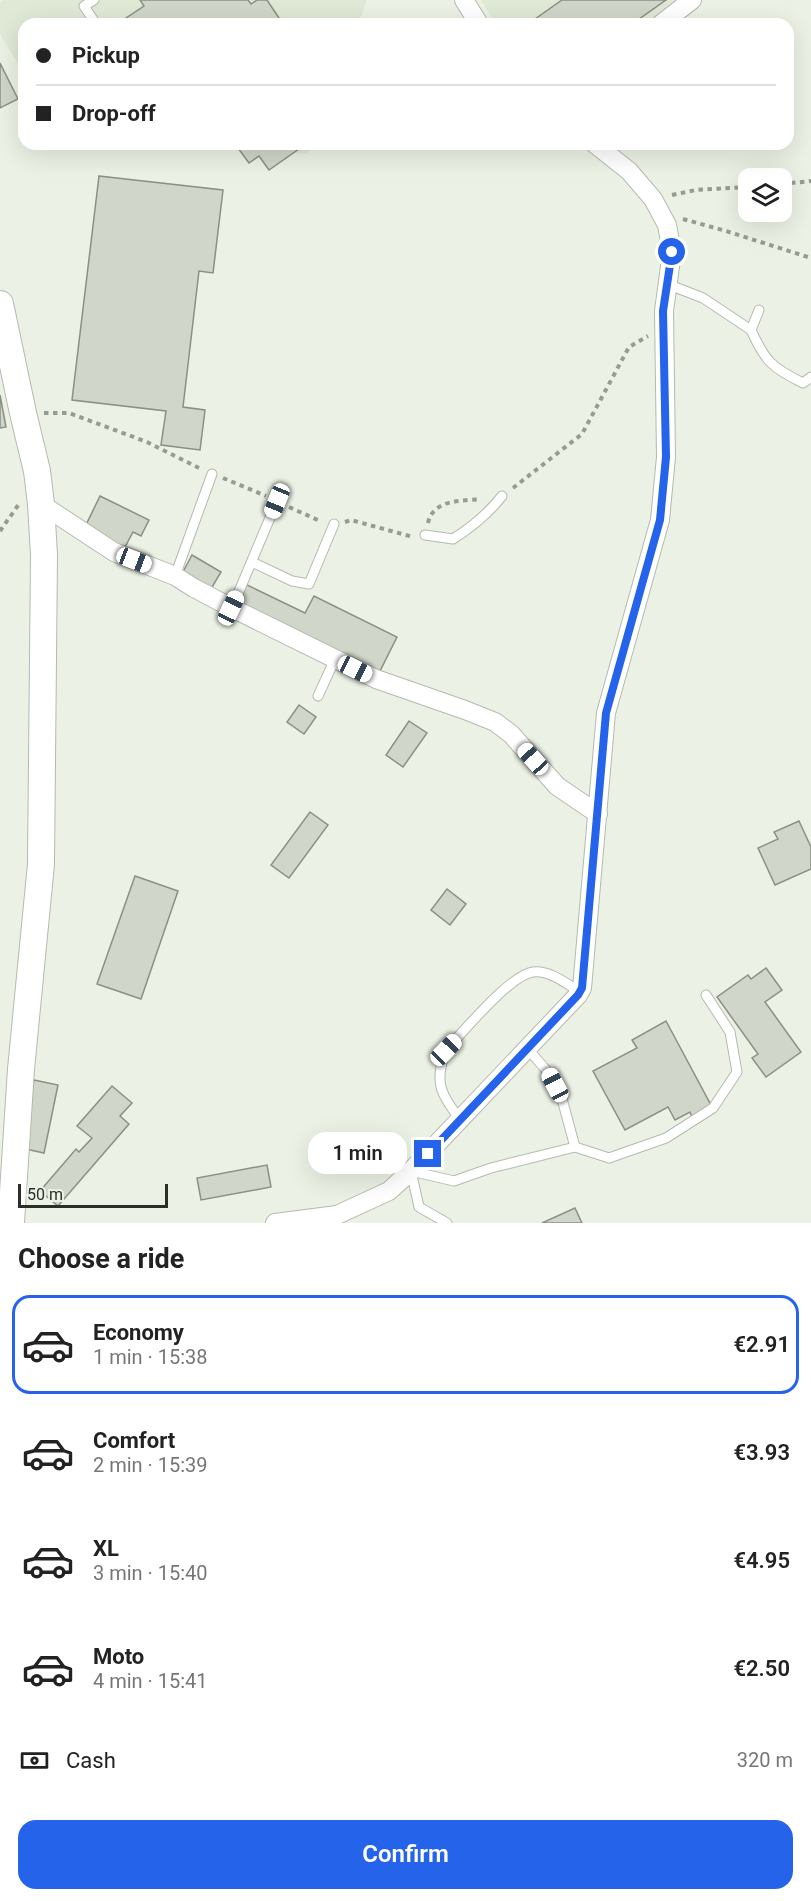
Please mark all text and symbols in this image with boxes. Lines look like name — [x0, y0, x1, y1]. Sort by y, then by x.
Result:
text: Pickup — [72, 43, 140, 68]
text: Drop-off — [72, 101, 156, 126]
map controls — [738, 168, 792, 222]
button: layers — [738, 168, 792, 222]
route start — [658, 238, 685, 265]
car — [262, 481, 292, 521]
car — [114, 545, 154, 575]
car — [215, 588, 247, 628]
car — [335, 653, 375, 685]
car — [514, 740, 552, 778]
car — [427, 1031, 465, 1069]
car — [539, 1065, 571, 1105]
callout: 1 min — [308, 1133, 407, 1175]
route end — [414, 1140, 441, 1167]
text: 1 min — [332, 1141, 383, 1165]
scale bar — [18, 1181, 168, 1208]
text: 50 m — [27, 1185, 63, 1204]
text: Choose a ride — [18, 1243, 184, 1275]
icon: car — [21, 1318, 75, 1372]
text: Economy — [93, 1320, 184, 1345]
text: €2.91 — [733, 1332, 790, 1357]
text: 1 min · 15:38 — [93, 1345, 208, 1369]
icon: car — [21, 1426, 75, 1480]
text: Comfort — [93, 1428, 175, 1453]
text: €3.93 — [733, 1440, 790, 1465]
text: 2 min · 15:39 — [93, 1453, 208, 1477]
icon: car — [21, 1534, 75, 1588]
text: XL — [93, 1536, 119, 1561]
text: €4.95 — [733, 1548, 790, 1573]
text: 3 min · 15:40 — [93, 1561, 208, 1585]
icon: car — [21, 1642, 75, 1696]
text: Moto — [93, 1644, 144, 1669]
text: €2.50 — [733, 1656, 790, 1681]
text: 4 min · 15:41 — [93, 1669, 208, 1693]
icon: cash — [18, 1744, 51, 1777]
text: Cash — [66, 1748, 116, 1773]
text: 320 m — [737, 1748, 793, 1772]
button: Confirm — [18, 1820, 793, 1889]

